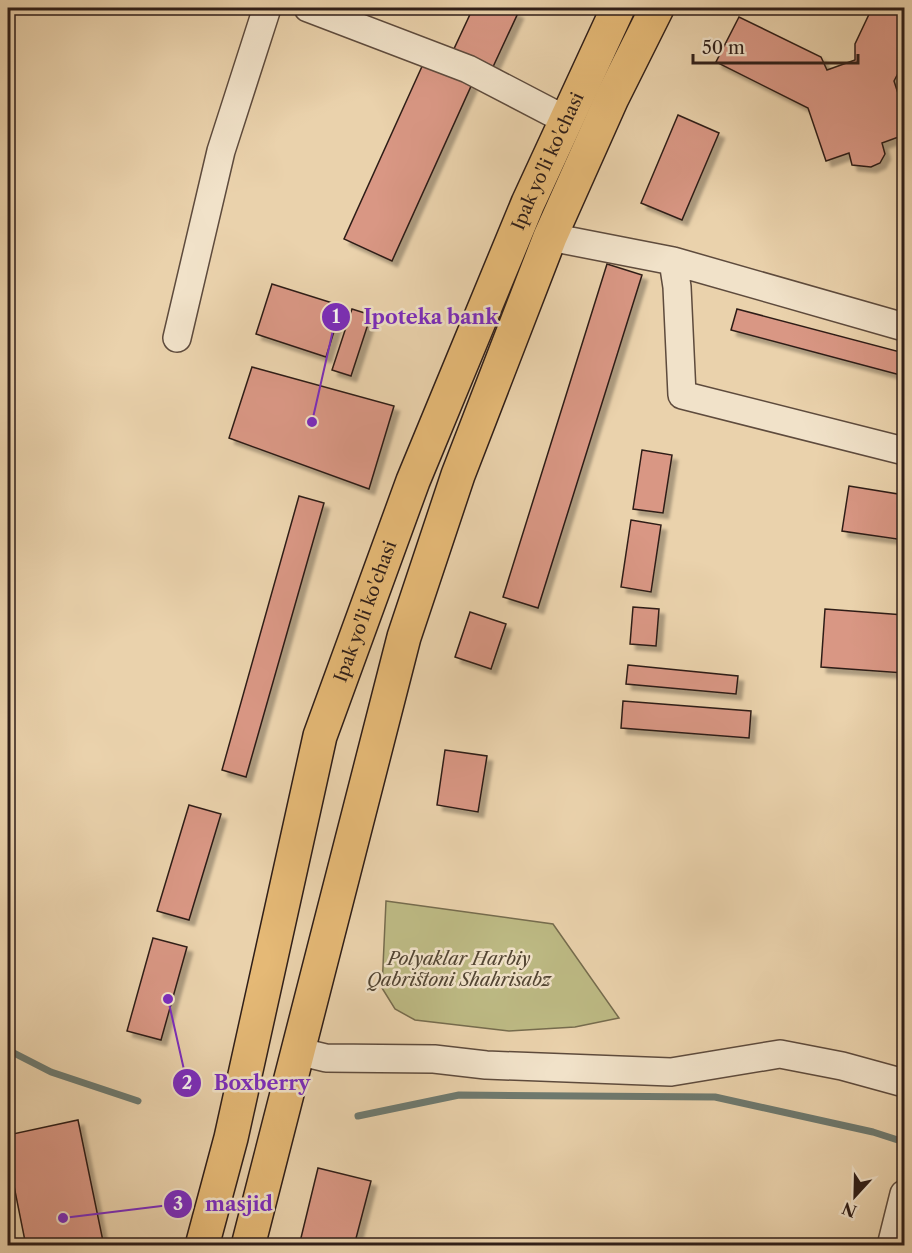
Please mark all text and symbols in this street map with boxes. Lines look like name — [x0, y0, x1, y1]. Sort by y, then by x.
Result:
scale bar — [693, 27, 858, 65]
text: 50 m — [702, 37, 745, 59]
street label: Ipak yo'li ko'chasi — [507, 88, 589, 233]
callout: Ipoteka bank — [321, 298, 510, 336]
text: Ipoteka bank — [364, 305, 499, 329]
text: 1 — [332, 306, 340, 328]
street label: Ipak yo'li ko'chasi — [330, 537, 401, 685]
park label: Polyaklar Harbiy Qabristoni Shahrisabz — [367, 948, 553, 991]
callout: Boxberry — [172, 1064, 322, 1102]
text: Boxberry — [214, 1071, 311, 1095]
text: 2 — [182, 1072, 192, 1094]
north arrow — [825, 1166, 885, 1226]
callout: masjid — [163, 1185, 285, 1223]
text: masjid — [205, 1192, 274, 1216]
text: 3 — [173, 1193, 183, 1215]
text: N — [839, 1198, 860, 1222]

